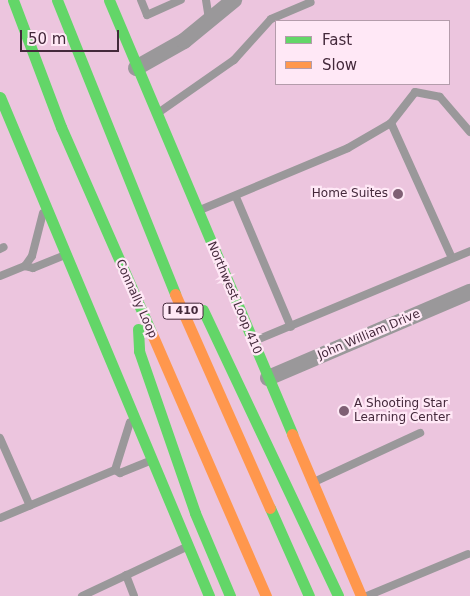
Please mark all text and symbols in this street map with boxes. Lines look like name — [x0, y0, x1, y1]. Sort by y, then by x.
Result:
scale bar — [22, 20, 121, 52]
legend — [275, 20, 450, 85]
text: 50 m — [28, 30, 66, 48]
text: Fast — [322, 31, 352, 49]
text: Slow — [322, 56, 357, 74]
place label: Home Suites — [312, 187, 388, 201]
marker: Home Suites — [392, 188, 404, 200]
street label: Northwest Loop 410 — [204, 239, 264, 357]
street label: Connally Loop — [112, 257, 160, 341]
road number: I 410 — [162, 302, 204, 320]
street label: John William Drive — [316, 307, 422, 363]
place label: A Shooting Star Learning Center — [354, 397, 450, 425]
marker: A Shooting Star Learning Center — [338, 405, 350, 417]

